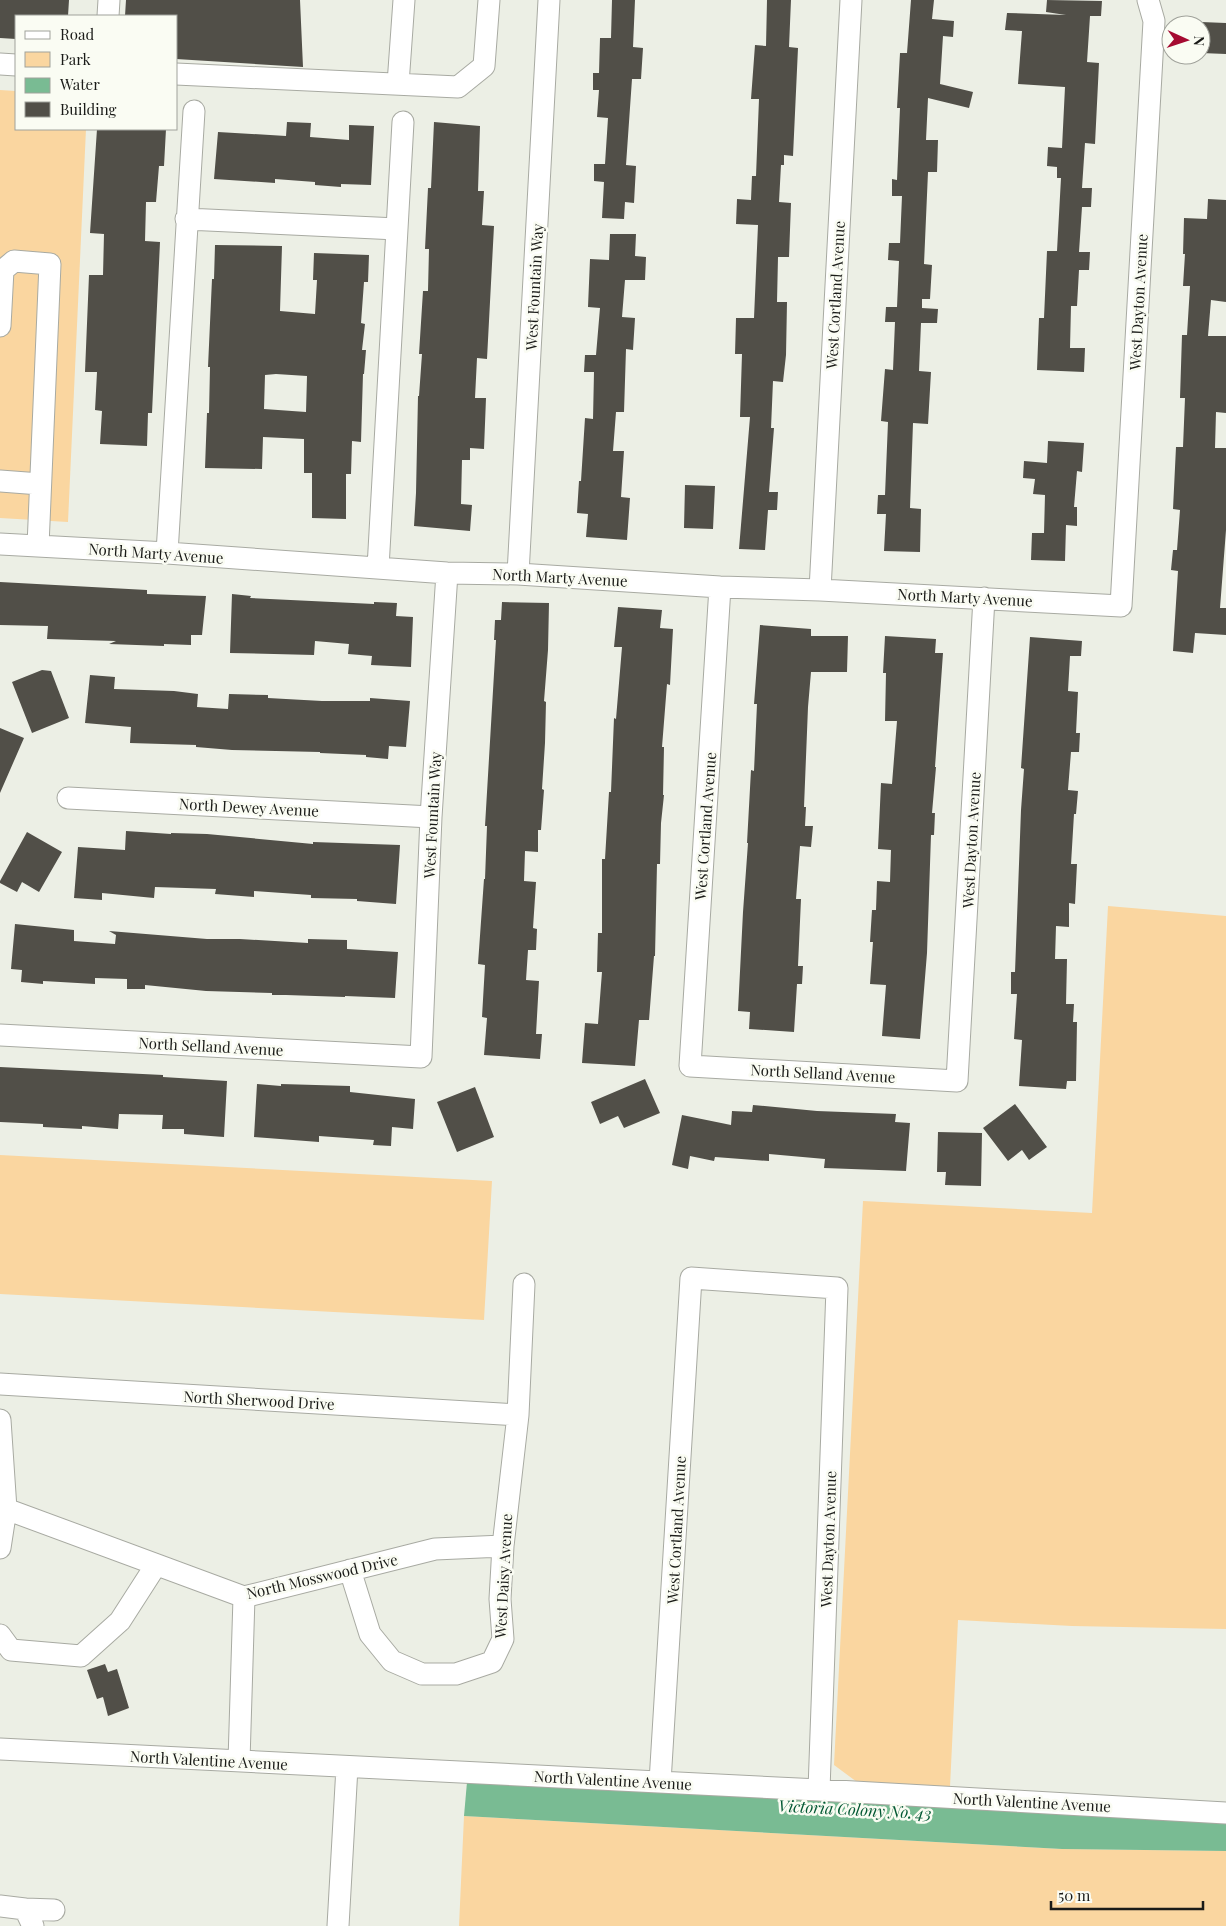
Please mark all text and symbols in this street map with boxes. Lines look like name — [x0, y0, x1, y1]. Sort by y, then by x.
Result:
legend — [15, 15, 178, 130]
north arrow — [1161, 15, 1211, 65]
text: Road — [60, 24, 94, 44]
text: N — [1190, 35, 1209, 46]
text: Park — [60, 49, 92, 69]
text: Water — [59, 74, 100, 94]
text: Building — [60, 99, 117, 119]
street label: West Cortland Avenue — [821, 220, 849, 371]
street label: West Fountain Way — [521, 223, 547, 352]
street label: West Dayton Avenue — [1124, 233, 1152, 372]
street label: North Marty Avenue — [88, 538, 224, 568]
street label: North Marty Avenue — [492, 563, 628, 591]
street label: North Marty Avenue — [897, 583, 1033, 611]
street label: West Fountain Way — [419, 751, 445, 880]
street label: West Cortland Avenue — [690, 751, 720, 902]
street label: West Dayton Avenue — [957, 771, 985, 910]
street label: North Dewey Avenue — [178, 793, 320, 821]
street label: North Selland Avenue — [138, 1032, 284, 1060]
street label: North Selland Avenue — [750, 1059, 896, 1087]
street label: North Sherwood Drive — [183, 1386, 335, 1414]
street label: West Cortland Avenue — [662, 1455, 690, 1606]
street label: West Dayton Avenue — [816, 1470, 840, 1609]
street label: West Daisy Avenue — [490, 1513, 516, 1640]
street label: North Mosswood Drive — [244, 1549, 400, 1603]
street label: North Valentine Avenue — [129, 1746, 289, 1774]
street label: North Valentine Avenue — [533, 1766, 693, 1794]
street label: North Valentine Avenue — [952, 1788, 1112, 1816]
water label: Victoria Colony No. 43 — [778, 1794, 932, 1824]
scale bar — [1051, 1878, 1204, 1910]
text: 50 m — [1058, 1885, 1091, 1905]

